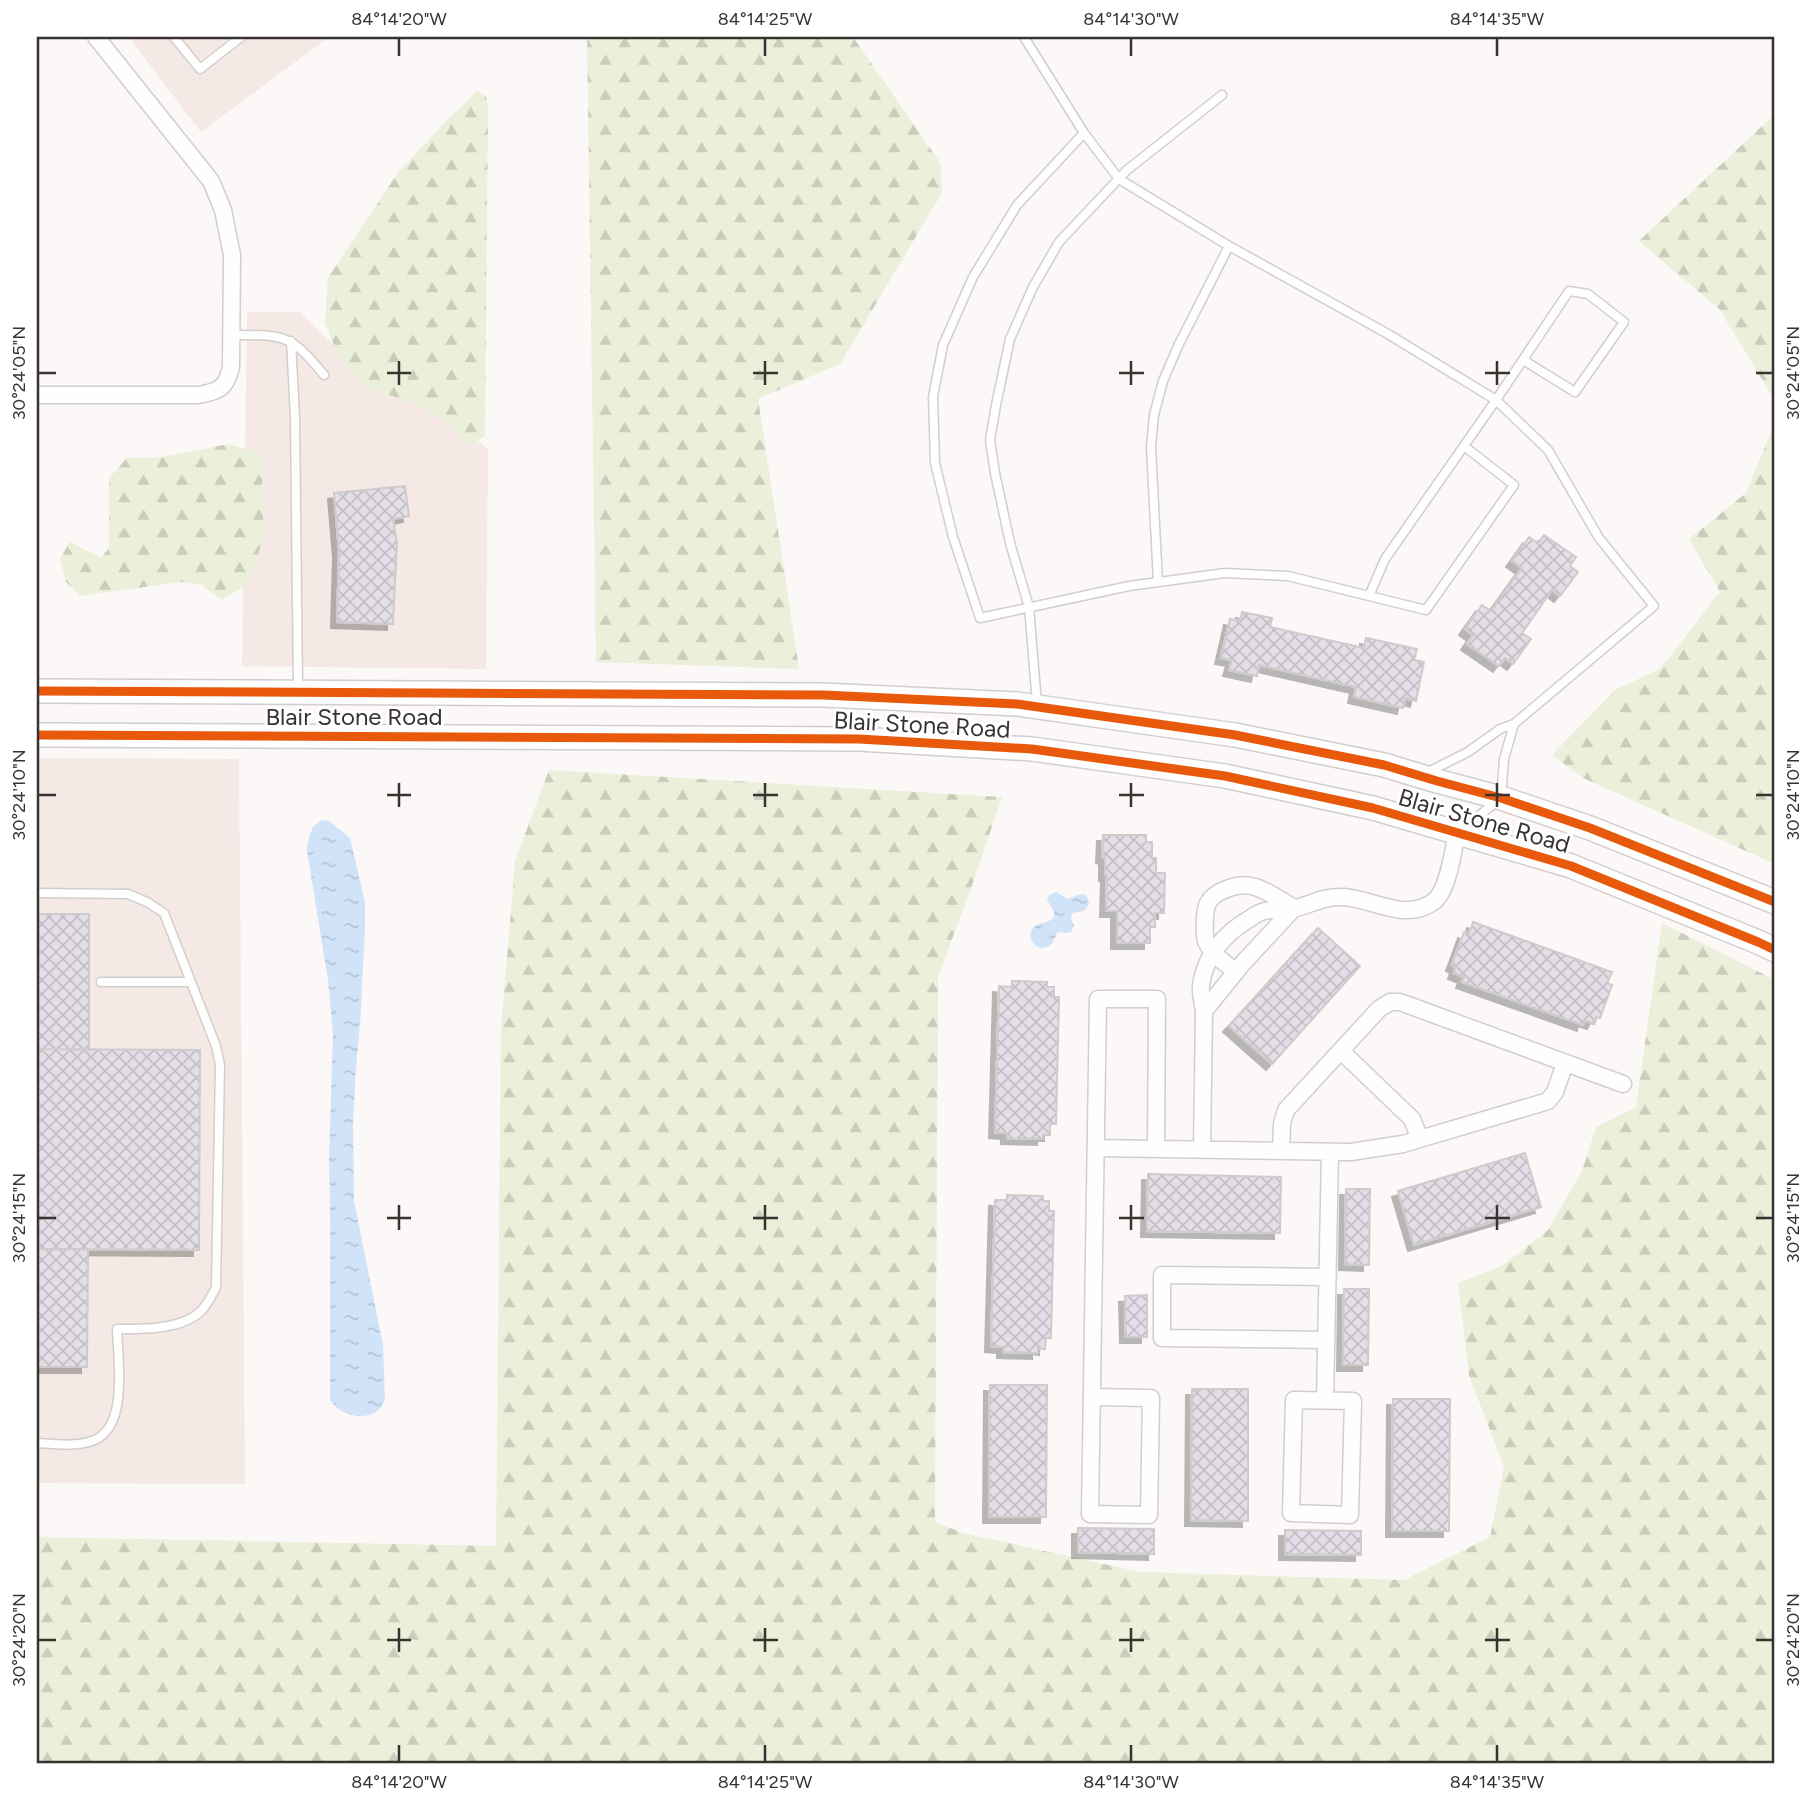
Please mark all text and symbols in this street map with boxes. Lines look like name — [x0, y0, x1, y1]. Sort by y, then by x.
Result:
text: 84°14'20"W — [351, 8, 448, 30]
text: 84°14'25"W — [718, 8, 813, 30]
text: 84°14'30"W — [1083, 8, 1179, 30]
text: 84°14'35"W — [1450, 8, 1545, 30]
text: 30°24'05"N — [8, 326, 30, 420]
text: 30°24'05"N — [1782, 326, 1804, 420]
street label: Blair Stone Road — [265, 702, 443, 731]
street label: Blair Stone Road — [833, 705, 1011, 744]
text: 30°24'10"N — [8, 749, 30, 841]
text: 30°24'10"N — [1782, 749, 1804, 841]
street label: Blair Stone Road — [1395, 782, 1573, 859]
text: 30°24'15"N — [8, 1173, 30, 1263]
text: 30°24'15"N — [1782, 1173, 1804, 1263]
text: 30°24'20"N — [8, 1593, 30, 1687]
text: 30°24'20"N — [1782, 1593, 1804, 1687]
text: 84°14'20"W — [351, 1771, 448, 1793]
text: 84°14'25"W — [718, 1771, 813, 1793]
text: 84°14'30"W — [1083, 1771, 1179, 1793]
text: 84°14'35"W — [1450, 1771, 1545, 1793]

